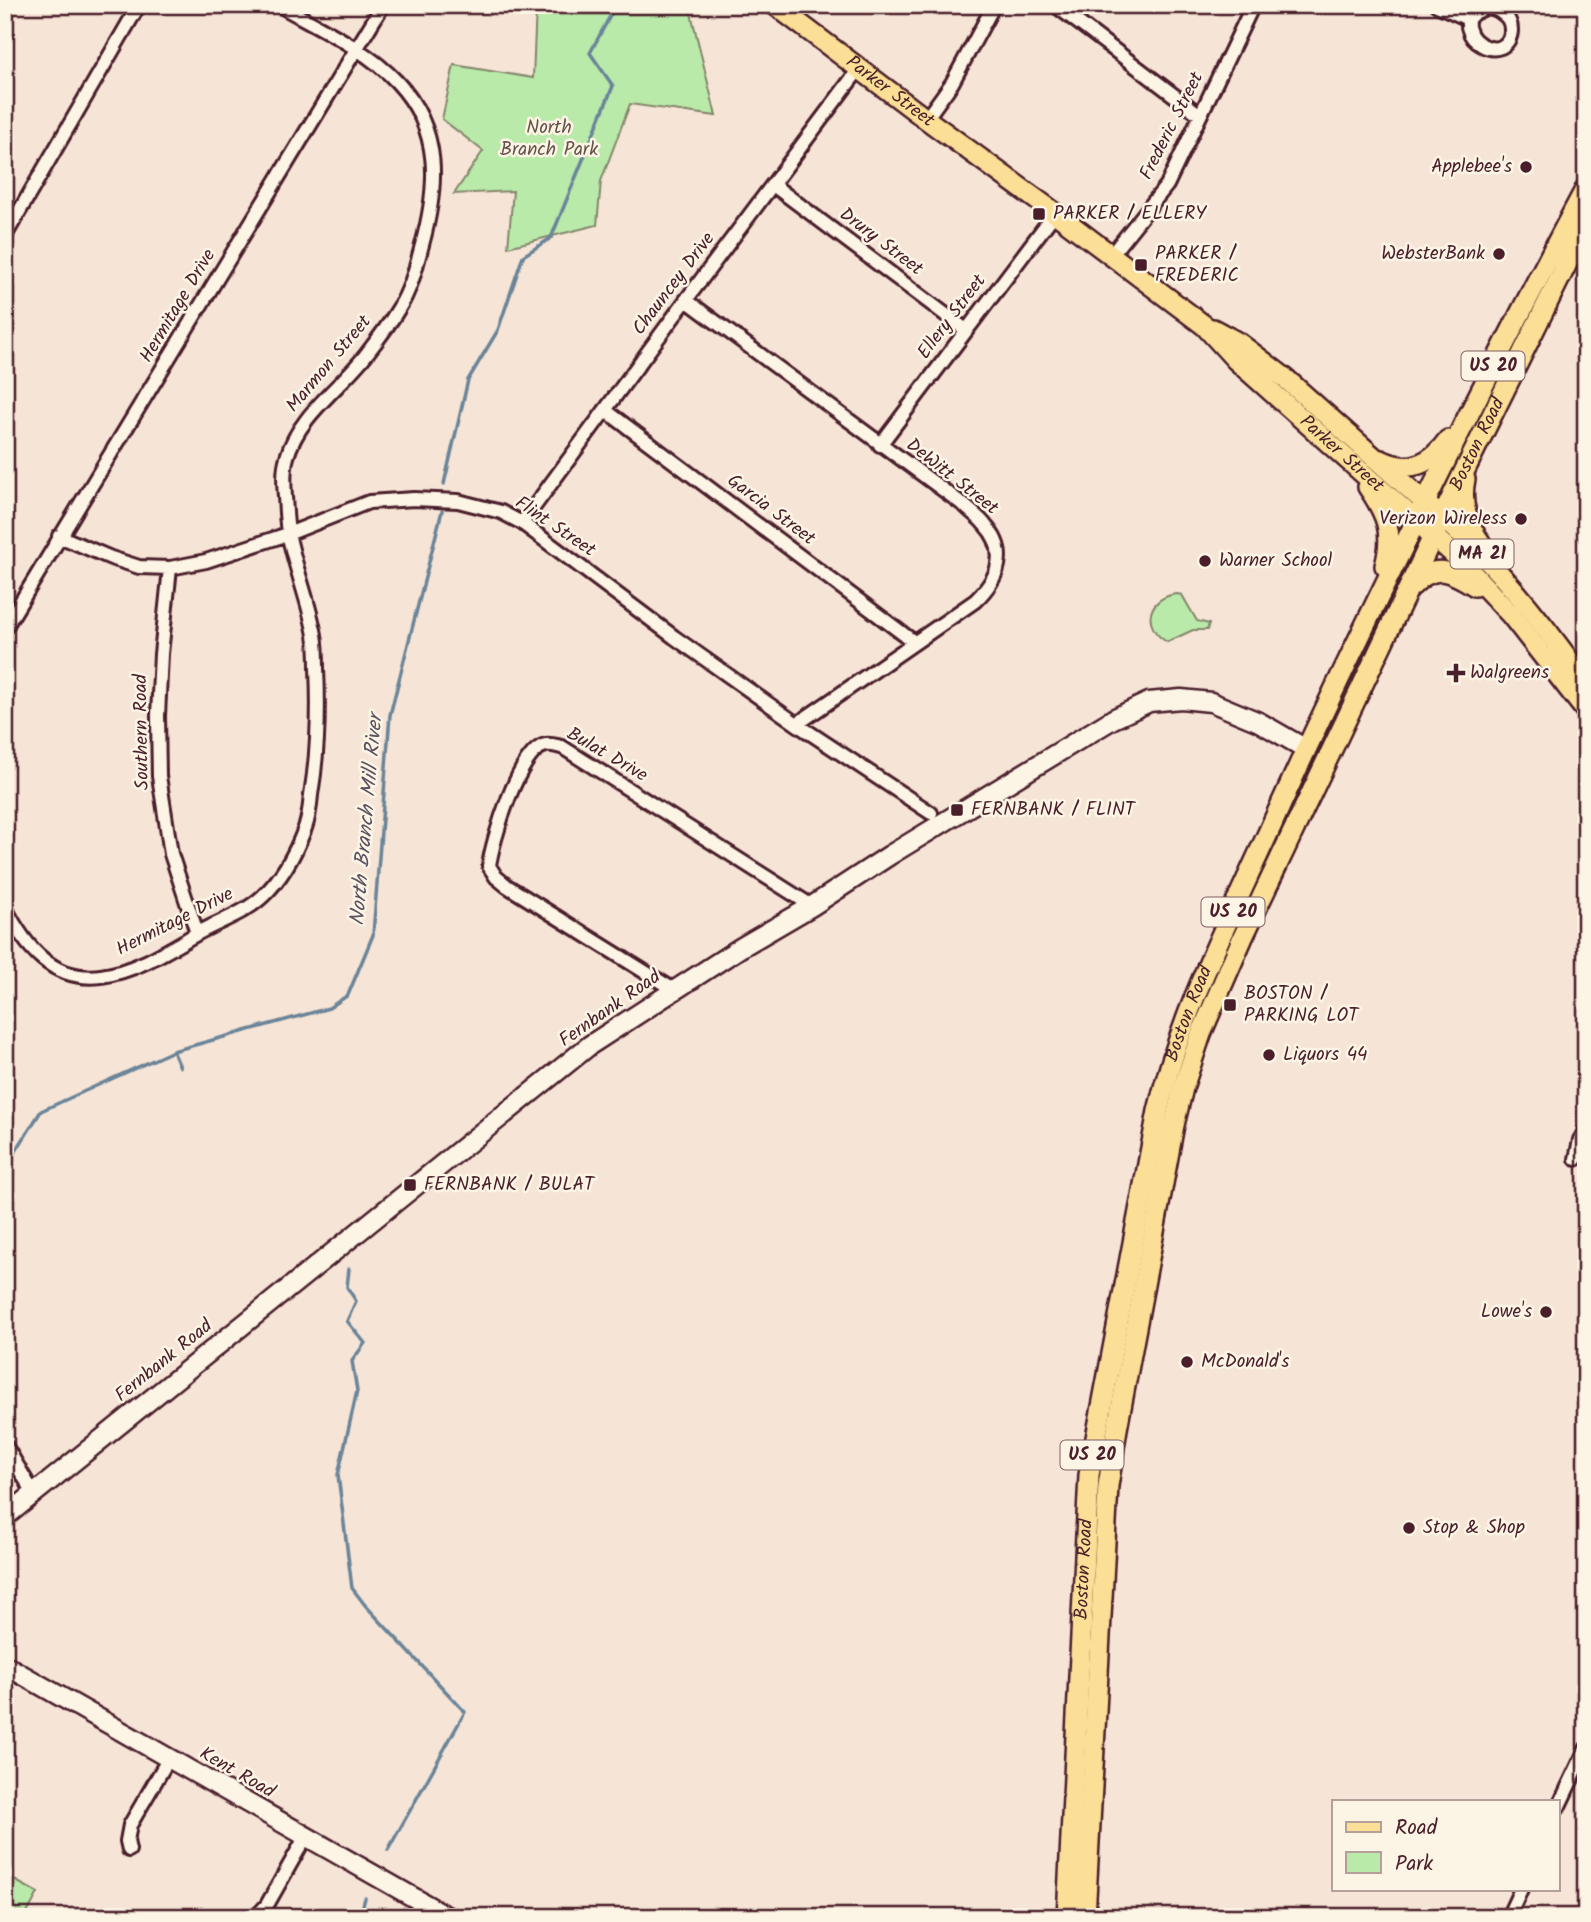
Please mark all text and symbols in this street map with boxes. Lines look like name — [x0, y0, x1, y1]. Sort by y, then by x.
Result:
street label: Parker Street — [839, 48, 941, 136]
street label: Frederic Street — [1132, 66, 1212, 185]
park label: North Branch Park — [500, 113, 598, 165]
place label: Applebee's — [1431, 152, 1512, 182]
marker: Applebee's — [1518, 159, 1534, 175]
place label: PARKER / ELLERY — [1053, 199, 1207, 229]
street label: Drury Street — [833, 200, 930, 284]
marker: PARKER / ELLERY — [1031, 206, 1047, 222]
street label: Chauncey Drive — [625, 226, 723, 342]
place label: PARKER / FREDERIC — [1155, 239, 1239, 291]
place label: WebsterBank — [1381, 239, 1485, 269]
street label: Hermitage Drive — [132, 243, 224, 369]
marker: WebsterBank — [1491, 246, 1507, 262]
marker: PARKER / FREDERIC — [1133, 257, 1149, 273]
street label: Ellery Street — [910, 268, 994, 366]
street label: Marmon Street — [279, 308, 379, 420]
road number: US 20 — [1462, 352, 1524, 380]
street label: Boston Road — [1442, 392, 1514, 496]
street label: Parker Street — [1292, 408, 1391, 501]
street label: DeWitt Street — [899, 431, 1005, 523]
street label: Garcia Street — [720, 467, 822, 554]
street label: Flint Street — [508, 489, 602, 566]
place label: Verizon Wireless — [1379, 504, 1507, 534]
marker: Verizon Wireless — [1513, 511, 1529, 527]
road number: MA 21 — [1450, 540, 1514, 568]
place label: Warner School — [1219, 546, 1333, 576]
marker: Warner School — [1197, 553, 1213, 569]
place label: Walgreens — [1470, 658, 1549, 688]
marker: Walgreens — [1448, 665, 1464, 681]
street label: Southern Road — [126, 673, 158, 790]
water label: North Branch Mill River — [341, 709, 393, 927]
street label: Bulat Drive — [561, 720, 654, 791]
place label: FERNBANK / FLINT — [971, 795, 1137, 825]
marker: FERNBANK / FLINT — [949, 802, 965, 818]
street label: Hermitage Drive — [111, 879, 239, 964]
road number: US 20 — [1202, 897, 1264, 926]
street label: Boston Road — [1157, 961, 1221, 1066]
street label: Fernbank Road — [553, 962, 668, 1055]
place label: BOSTON / PARKING LOT — [1244, 979, 1360, 1031]
marker: BOSTON / PARKING LOT — [1222, 997, 1238, 1013]
place label: Liquors 44 — [1283, 1040, 1368, 1070]
marker: Liquors 44 — [1261, 1047, 1277, 1063]
place label: FERNBANK / BULAT — [424, 1170, 596, 1200]
marker: FERNBANK / BULAT — [402, 1177, 418, 1193]
place label: Lowe's — [1481, 1297, 1532, 1327]
marker: Lowe's — [1538, 1304, 1554, 1320]
street label: Fernbank Road — [108, 1312, 220, 1410]
place label: McDonald's — [1201, 1347, 1289, 1377]
marker: McDonald's — [1179, 1354, 1195, 1370]
road number: US 20 — [1060, 1440, 1124, 1470]
place label: Stop & Shop — [1423, 1513, 1525, 1543]
street label: Boston Road — [1067, 1518, 1102, 1620]
marker: Stop & Shop — [1401, 1520, 1417, 1536]
street label: Kent Road — [194, 1739, 281, 1807]
legend — [1332, 1800, 1560, 1890]
text: Road — [1395, 1812, 1438, 1845]
text: Park — [1395, 1848, 1433, 1881]

